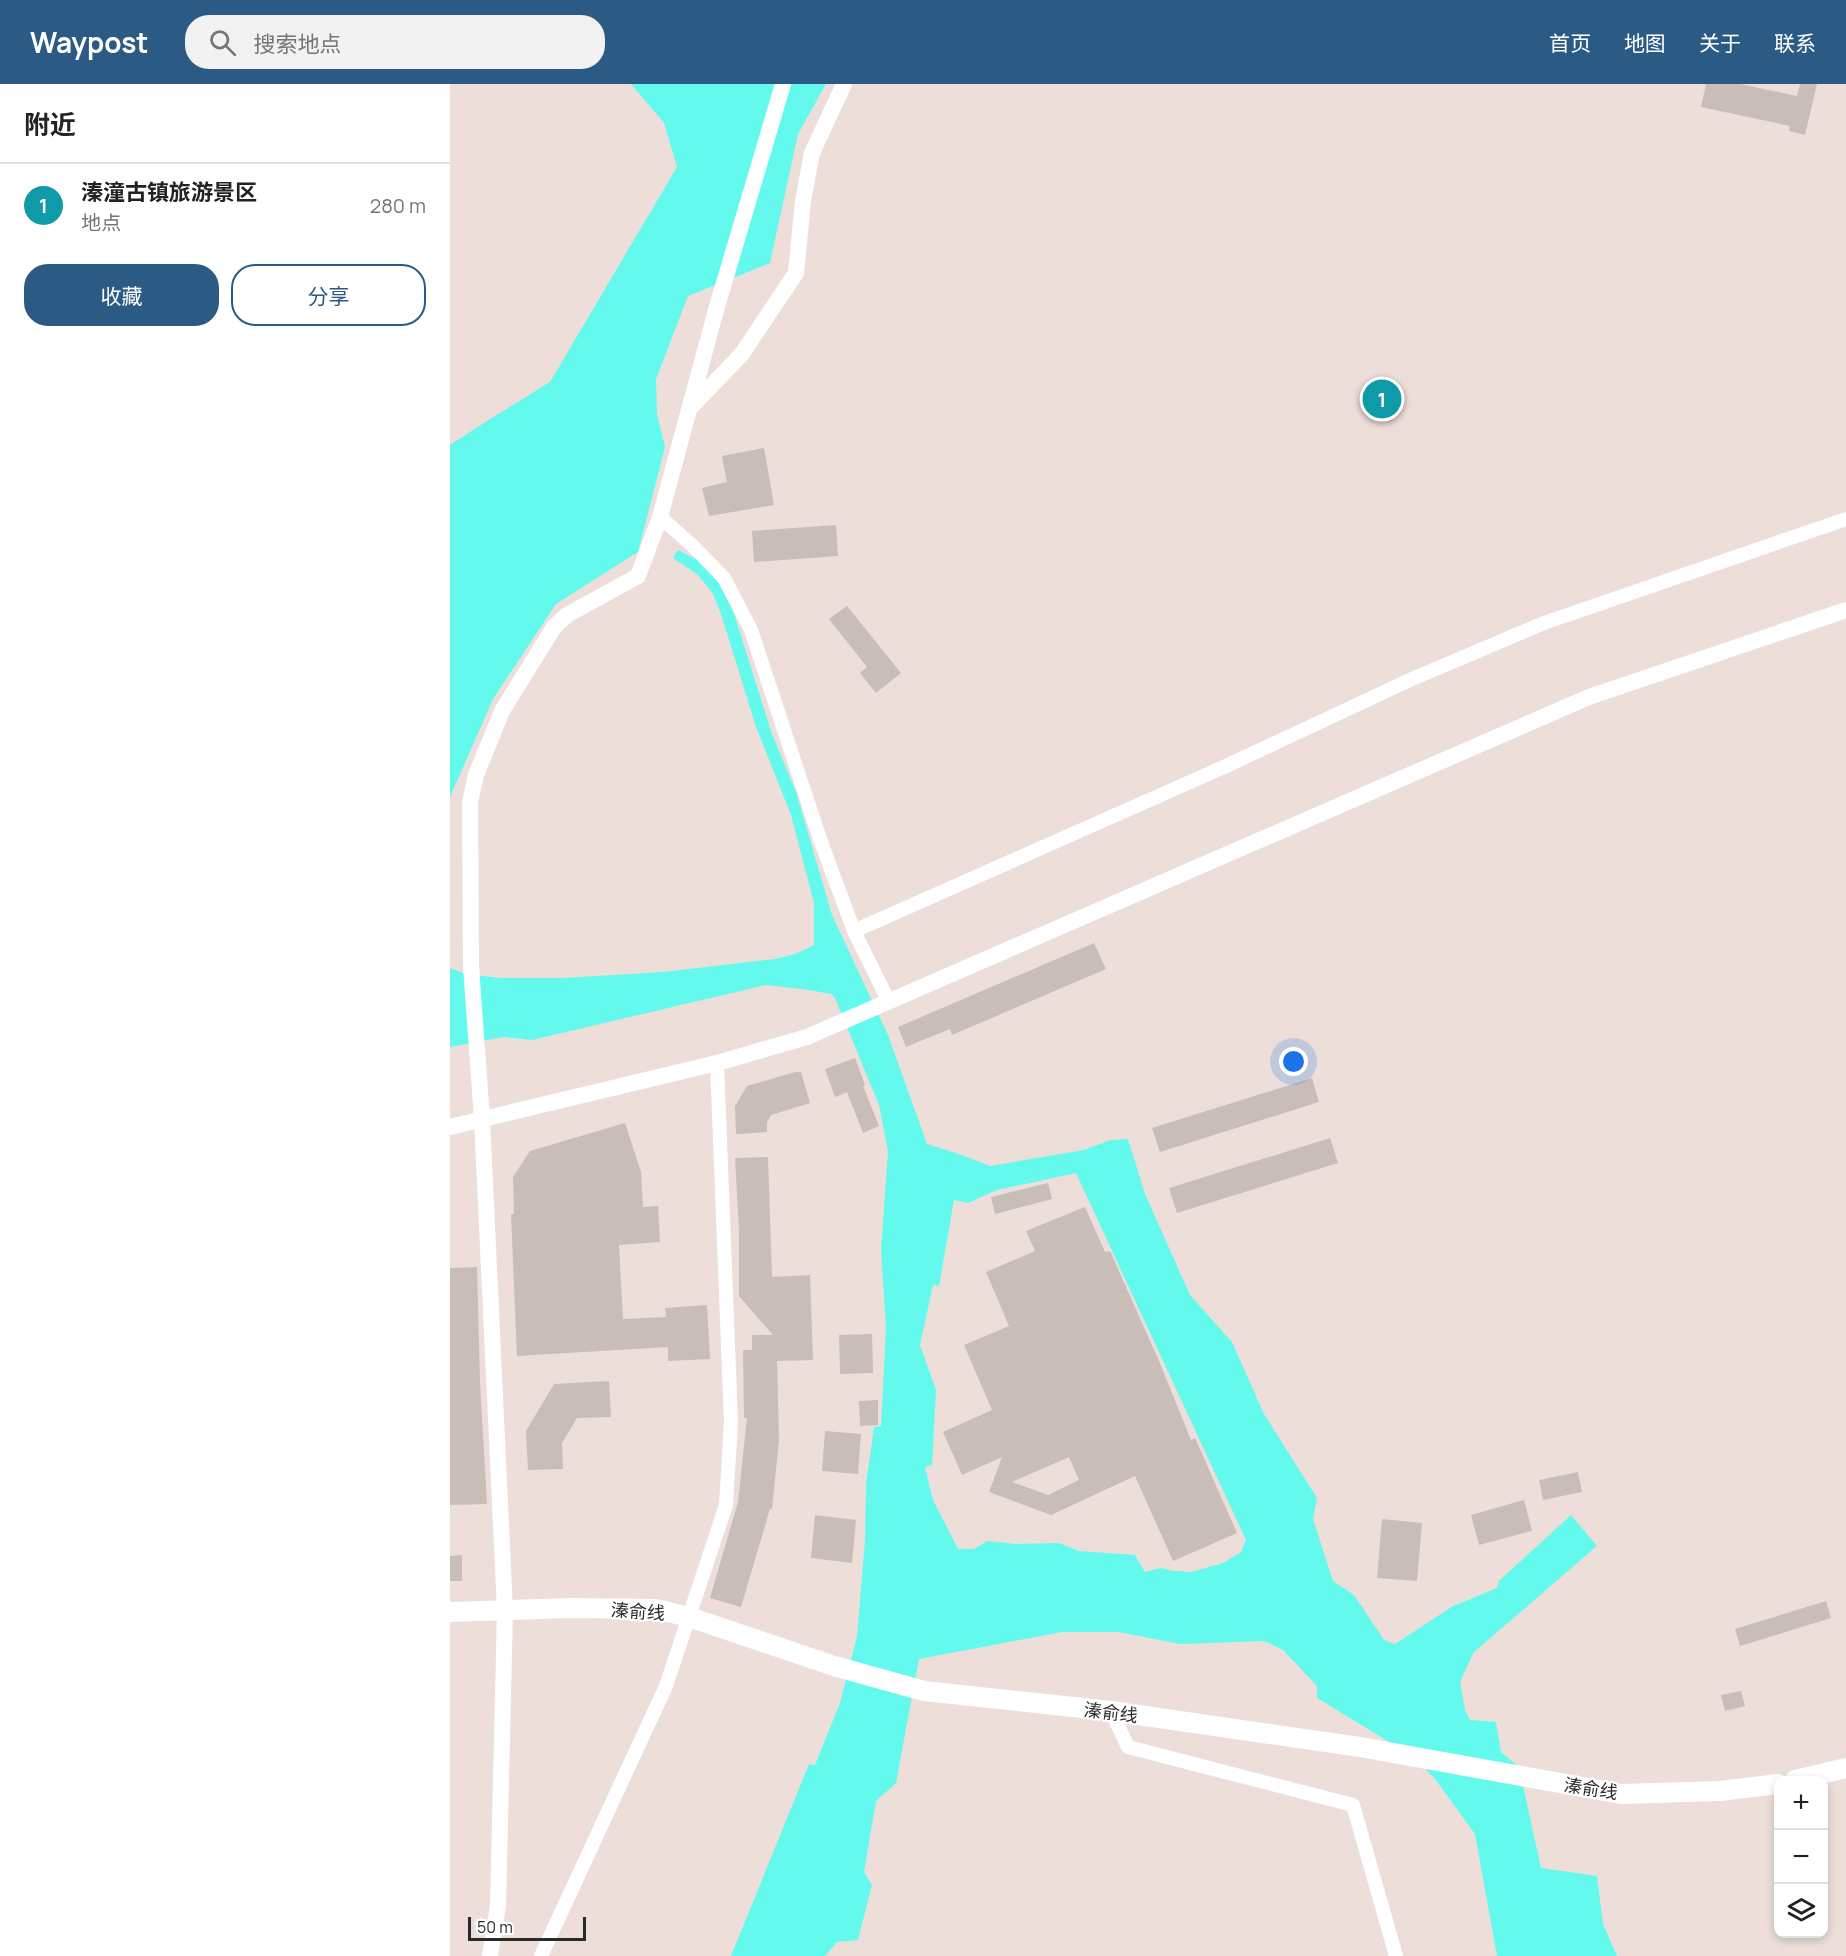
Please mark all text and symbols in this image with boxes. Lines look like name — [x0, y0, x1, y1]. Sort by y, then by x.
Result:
search box — [185, 15, 605, 69]
text: Waypost — [30, 23, 149, 61]
icon: search — [206, 26, 239, 59]
text: 搜索地点 — [254, 29, 342, 59]
text: 首页 — [1549, 29, 1591, 57]
text: 地图 — [1624, 29, 1666, 57]
text: 关于 — [1699, 29, 1741, 57]
text: 联系 — [1774, 29, 1816, 57]
text: 附近 — [24, 106, 76, 142]
text: 溱潼古镇旅游景区 — [81, 177, 257, 207]
text: 1 — [39, 192, 48, 219]
text: 280 m — [370, 192, 426, 219]
text: 地点 — [81, 209, 121, 236]
button: 收藏 — [24, 264, 219, 326]
button: 分享 — [231, 264, 426, 326]
pin: 1 — [1362, 376, 1402, 422]
your location — [1279, 1047, 1308, 1076]
street label: 溱俞线 — [610, 1597, 666, 1625]
street label: 溱俞线 — [1083, 1697, 1139, 1727]
street label: 溱俞线 — [1562, 1772, 1620, 1804]
map controls — [1774, 1776, 1828, 1938]
button: + — [1774, 1776, 1828, 1830]
button: − — [1774, 1830, 1828, 1884]
button: layers — [1774, 1884, 1828, 1938]
scale bar — [468, 1914, 586, 1942]
text: 50 m — [477, 1916, 513, 1938]

